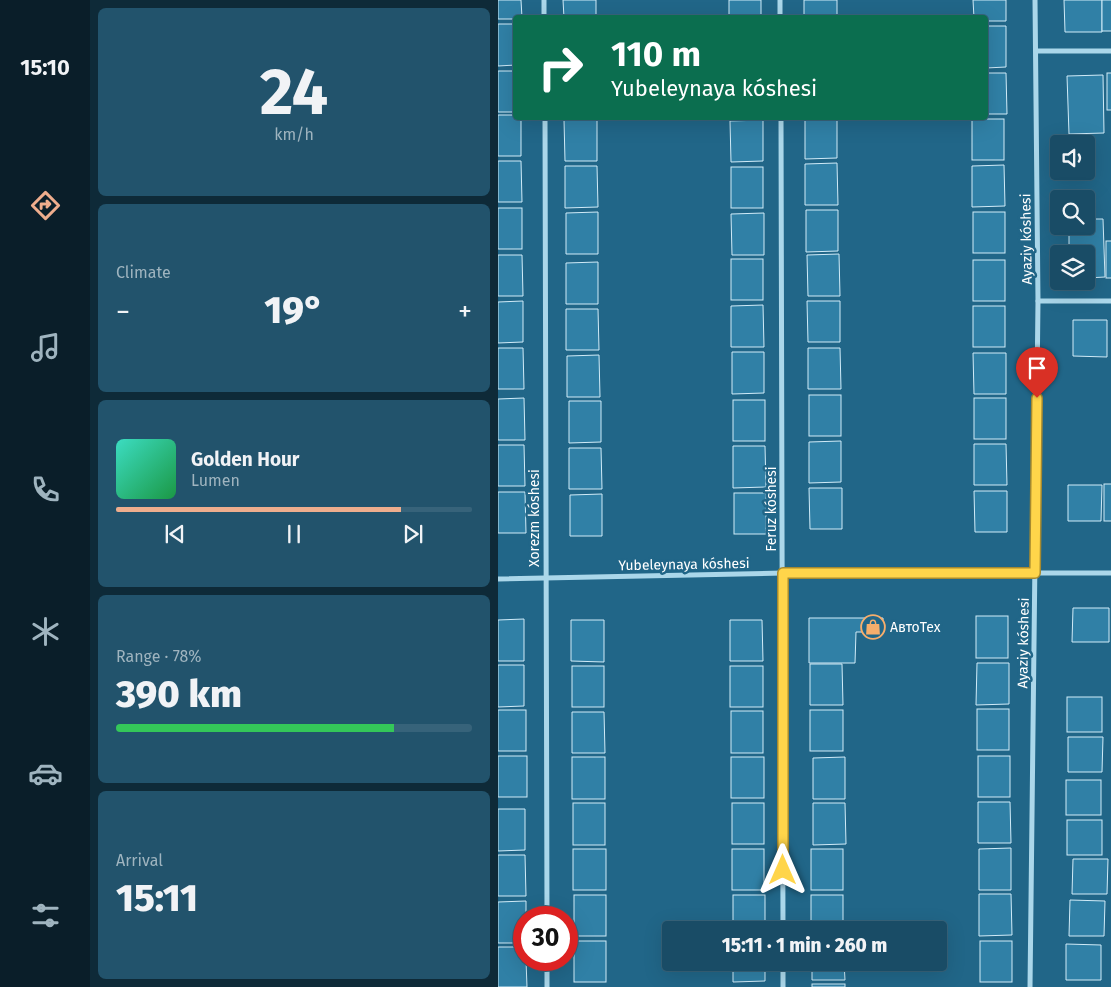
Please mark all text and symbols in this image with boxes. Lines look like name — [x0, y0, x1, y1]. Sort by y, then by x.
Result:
text: 110 m — [611, 33, 701, 75]
icon: right — [528, 35, 593, 100]
text: 24 — [260, 53, 328, 131]
text: 15:10 — [20, 54, 70, 81]
text: Yubeleynaya kóshesi — [611, 75, 817, 102]
text: km/h — [274, 125, 314, 144]
map controls — [1050, 135, 1095, 290]
button: sound — [1050, 135, 1095, 180]
icon: directions — [28, 188, 63, 223]
button: search — [1050, 190, 1095, 235]
street label: Ayaziy kóshesi — [1017, 193, 1036, 285]
button: layers — [1050, 245, 1095, 290]
text: Climate — [116, 263, 171, 282]
text: 19° — [264, 287, 324, 333]
text: − — [116, 295, 130, 328]
text: + — [458, 295, 472, 328]
icon: music — [28, 330, 63, 365]
pin — [1016, 347, 1058, 398]
icon: arrive — [1023, 354, 1051, 382]
text: Golden Hour — [191, 448, 300, 471]
street label: Feruz kóshesi — [763, 466, 780, 552]
street label: Xorezm kóshesi — [526, 469, 543, 567]
text: Lumen — [191, 471, 240, 490]
icon: phone — [28, 472, 63, 507]
icon: previous — [161, 520, 189, 548]
icon: pause — [280, 520, 308, 548]
icon: next — [399, 520, 427, 548]
street label: Yubeleynaya kóshesi — [618, 555, 750, 574]
street label: Ayaziy kóshesi — [1014, 597, 1033, 689]
icon: climate — [28, 614, 63, 649]
shop icon: АвтоТех — [860, 614, 886, 640]
place label: АвтоТех — [890, 619, 941, 636]
text: Range · 78% — [116, 647, 202, 666]
text: 390 km — [116, 671, 242, 717]
icon: car — [28, 756, 63, 791]
position arrow — [756, 843, 808, 895]
text: Arrival — [116, 851, 163, 870]
text: 15:11 — [116, 875, 198, 921]
icon: filters — [28, 898, 63, 933]
speed limit sign: 30 — [513, 906, 578, 971]
text: 15:11 · 1 min · 260 m — [722, 934, 887, 957]

